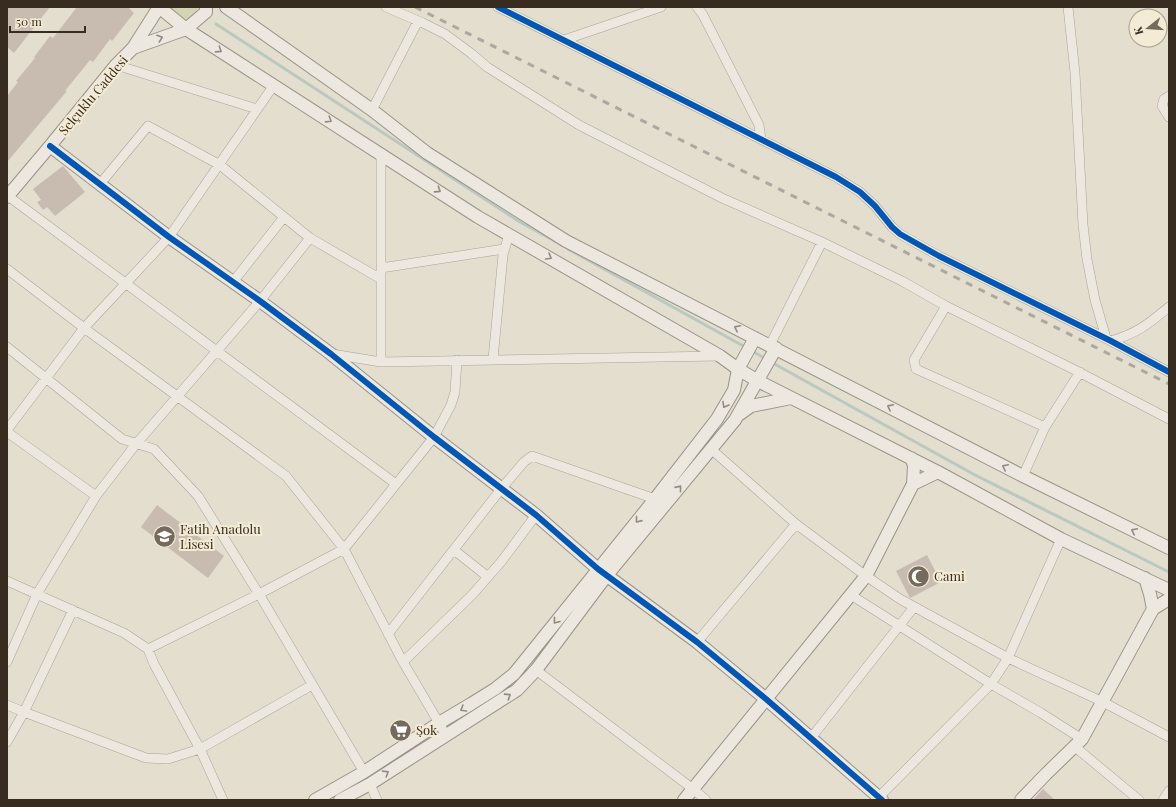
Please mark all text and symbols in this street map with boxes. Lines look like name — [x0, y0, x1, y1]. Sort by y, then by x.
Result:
scale bar — [10, 8, 85, 34]
north arrow — [1128, 8, 1168, 48]
text: 50 m — [16, 13, 42, 29]
text: K — [1130, 25, 1146, 37]
one-way arrow — [156, 35, 163, 43]
one-way arrow — [215, 45, 222, 53]
street label: Selçuklu Caddesi — [54, 51, 131, 138]
one-way arrow — [325, 115, 332, 123]
one-way arrow — [434, 186, 441, 193]
one-way arrow — [545, 253, 552, 260]
one-way arrow — [734, 325, 741, 333]
one-way arrow — [723, 401, 730, 408]
one-way arrow — [886, 404, 894, 412]
one-way arrow — [1002, 464, 1009, 472]
one-way arrow — [674, 486, 681, 493]
one-way arrow — [636, 515, 643, 522]
place label: Fatih Anadolu Lisesi — [180, 520, 261, 552]
school or university icon: Fatih Anadolu Lisesi — [152, 523, 178, 549]
one-way arrow — [1131, 528, 1138, 536]
mosque icon: Cami — [906, 563, 932, 589]
place label: Cami — [934, 567, 965, 584]
one-way arrow — [554, 616, 561, 623]
one-way arrow — [503, 694, 510, 701]
one-way arrow — [460, 704, 467, 711]
supermarket icon: Şok — [388, 717, 414, 743]
place label: Şok — [416, 721, 438, 738]
one-way arrow — [382, 771, 389, 778]

